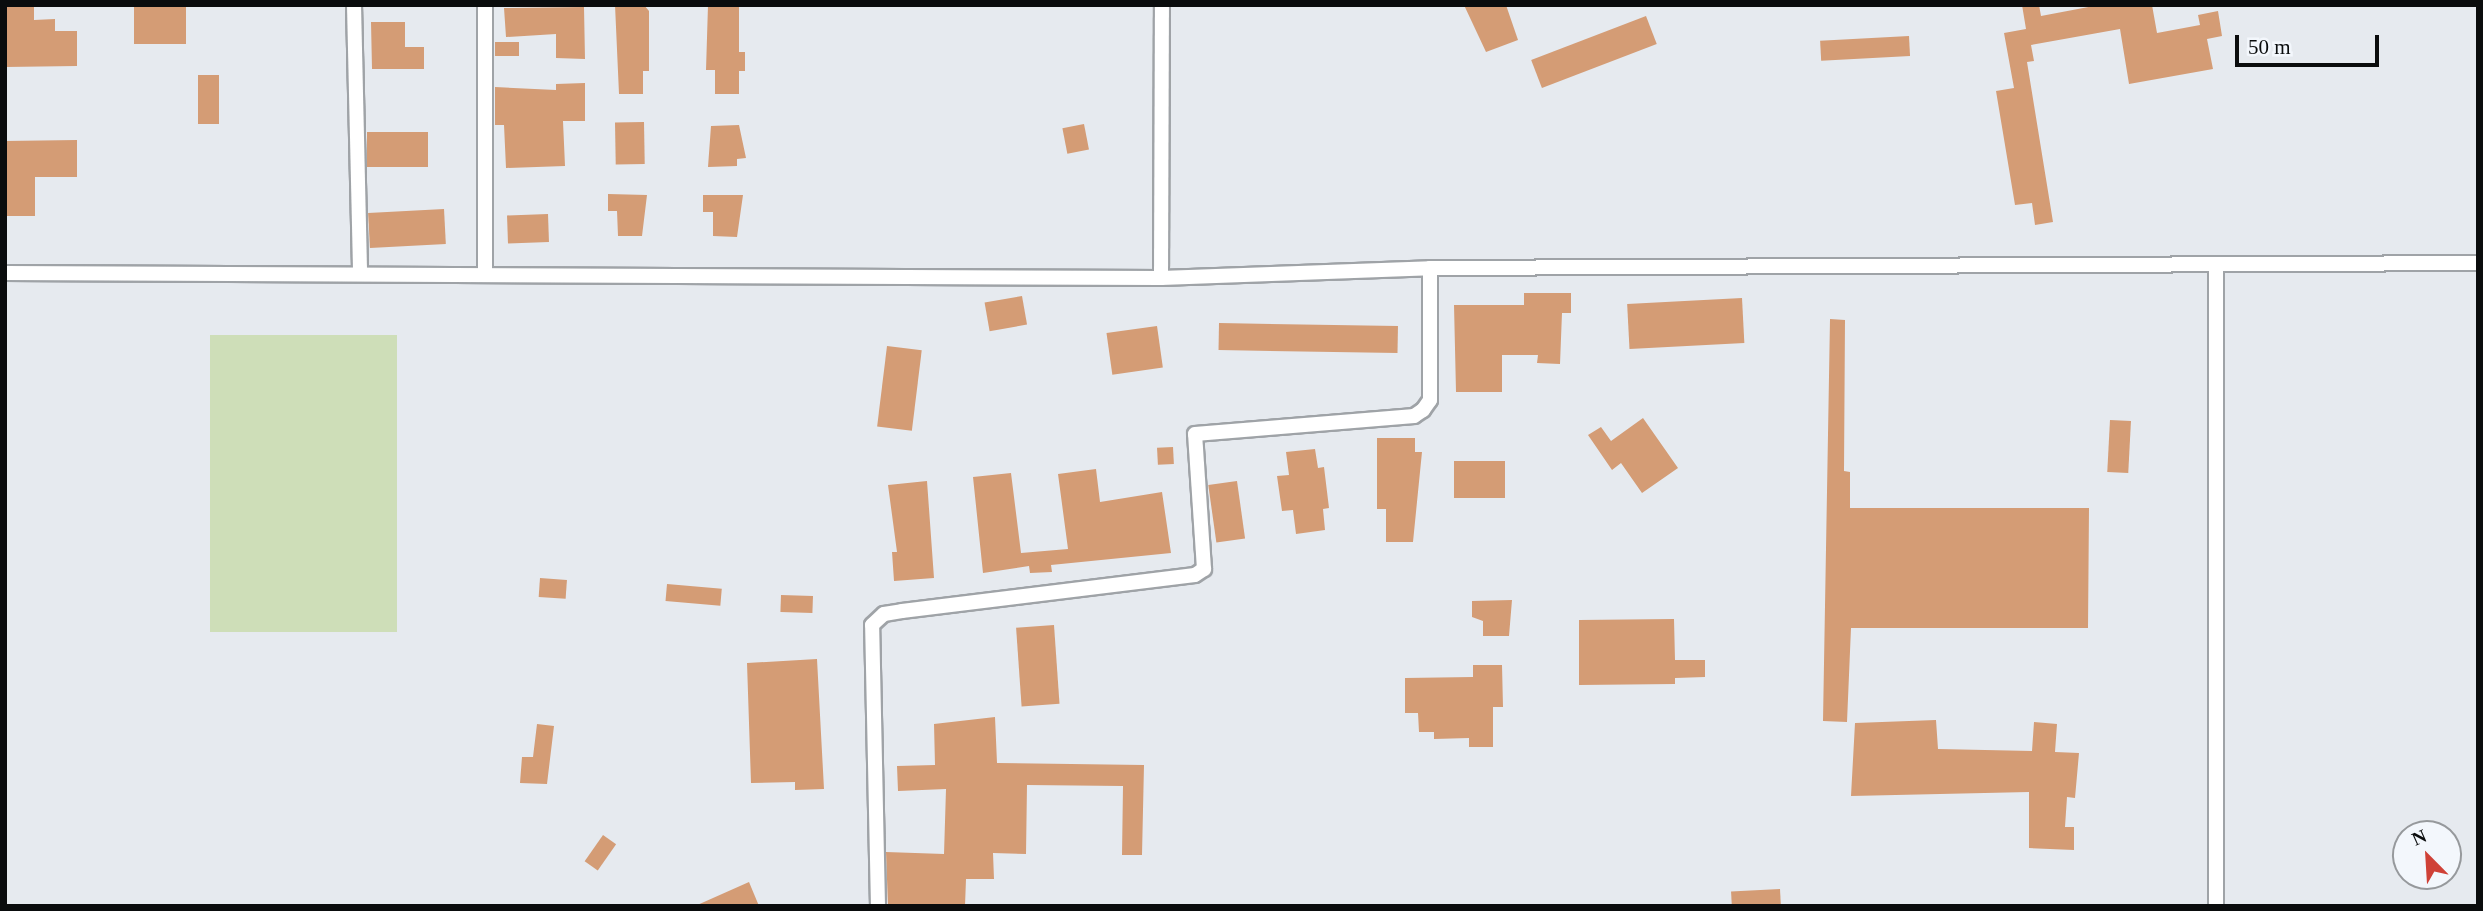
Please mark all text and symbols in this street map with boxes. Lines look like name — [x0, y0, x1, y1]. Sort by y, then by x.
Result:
scale bar — [2238, 21, 2382, 65]
text: 50 m — [2248, 35, 2291, 59]
north arrow — [2392, 820, 2462, 890]
text: N — [2409, 825, 2430, 850]

